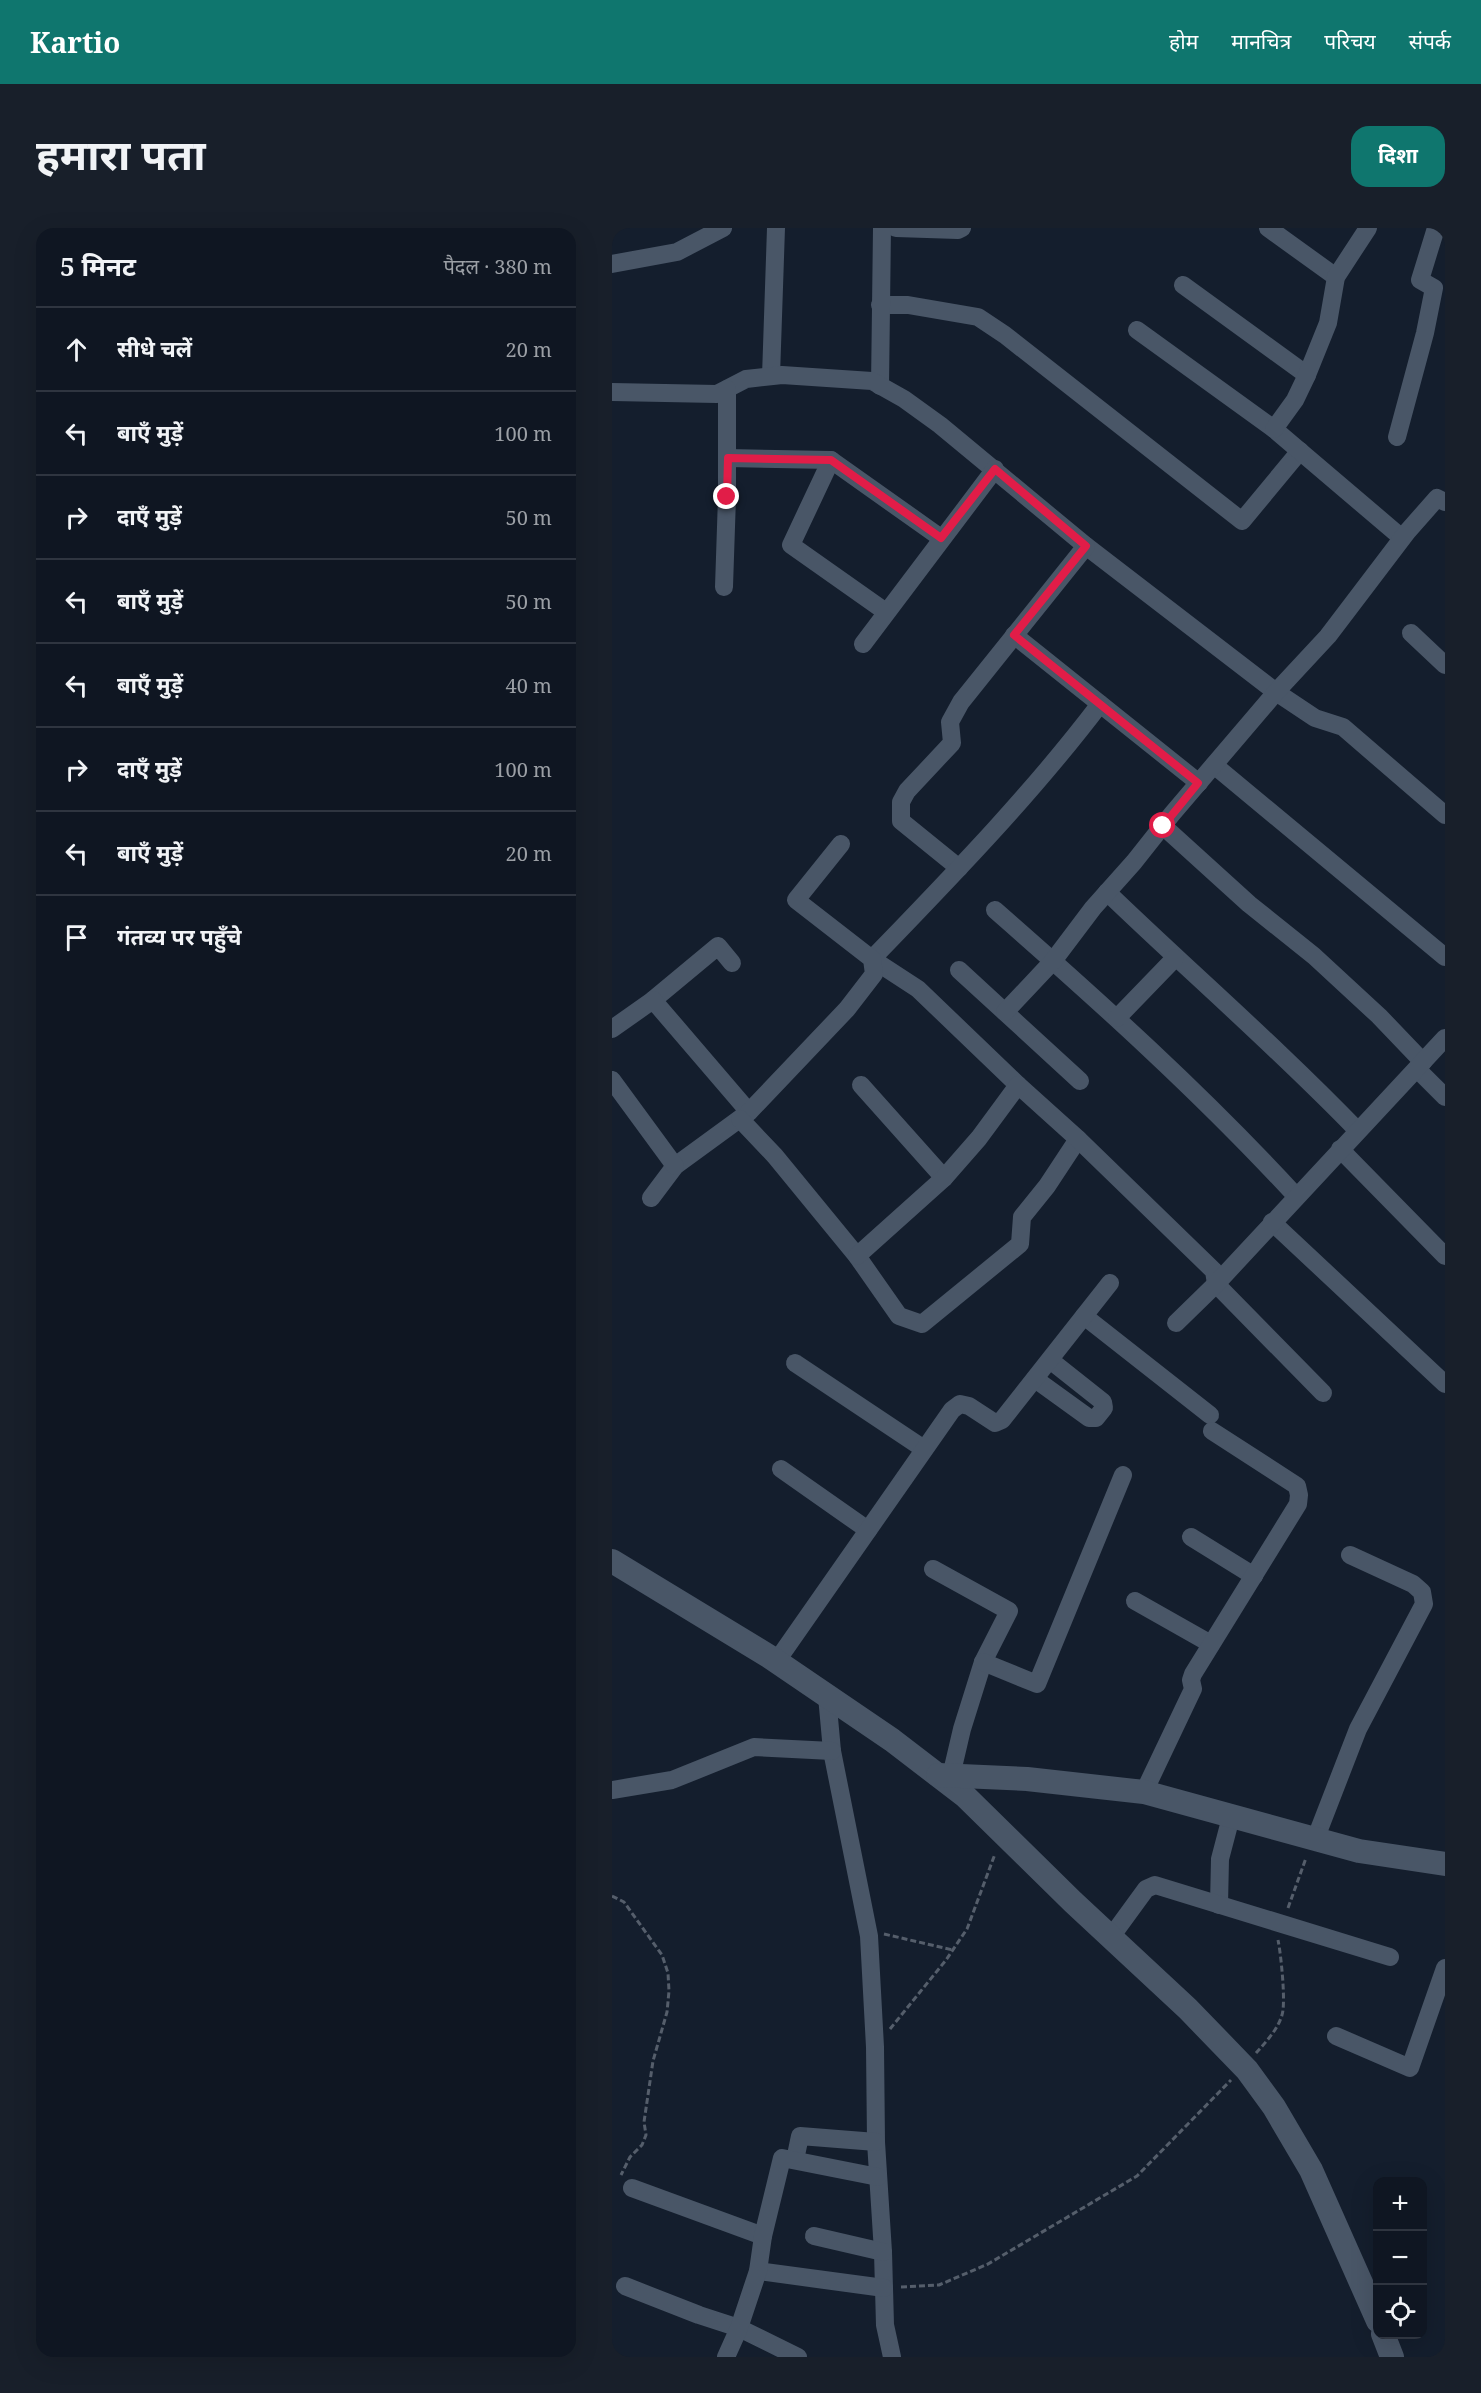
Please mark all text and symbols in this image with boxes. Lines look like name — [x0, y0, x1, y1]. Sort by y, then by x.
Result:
text: Kartio — [30, 23, 120, 61]
text: होम — [1169, 27, 1198, 55]
text: मानचित्र — [1231, 27, 1291, 55]
text: परिचय — [1324, 27, 1376, 55]
text: संपर्क — [1409, 27, 1451, 55]
text: हमारा पता — [36, 125, 206, 182]
button: दिशा — [1351, 126, 1445, 187]
text: 5 मिनट — [60, 248, 136, 284]
text: पैदल · 380 m — [443, 253, 552, 280]
icon: ahead — [60, 333, 93, 366]
text: सीधे चलें — [117, 333, 192, 363]
text: 20 m — [506, 336, 552, 363]
icon: left — [60, 417, 93, 450]
text: बाएँ मुड़ें — [117, 417, 183, 447]
text: 100 m — [494, 420, 552, 447]
route end — [713, 483, 739, 509]
icon: right — [60, 501, 93, 534]
text: दाएँ मुड़ें — [117, 501, 182, 531]
text: 50 m — [506, 504, 552, 531]
icon: left — [60, 585, 93, 618]
text: बाएँ मुड़ें — [117, 585, 183, 615]
text: 50 m — [506, 588, 552, 615]
icon: left — [60, 669, 93, 702]
text: बाएँ मुड़ें — [117, 669, 183, 699]
text: 40 m — [506, 672, 552, 699]
icon: right — [60, 753, 93, 786]
text: दाएँ मुड़ें — [117, 753, 182, 783]
text: 100 m — [494, 756, 552, 783]
route start — [1149, 812, 1175, 838]
icon: left — [60, 837, 93, 870]
text: बाएँ मुड़ें — [117, 837, 183, 867]
text: 20 m — [506, 840, 552, 867]
icon: arrive — [60, 921, 93, 954]
text: गंतव्य पर पहुँचे — [117, 921, 242, 951]
map controls — [1373, 2177, 1427, 2339]
button: + — [1373, 2177, 1427, 2231]
button: − — [1373, 2231, 1427, 2285]
button: locate — [1373, 2285, 1427, 2339]

